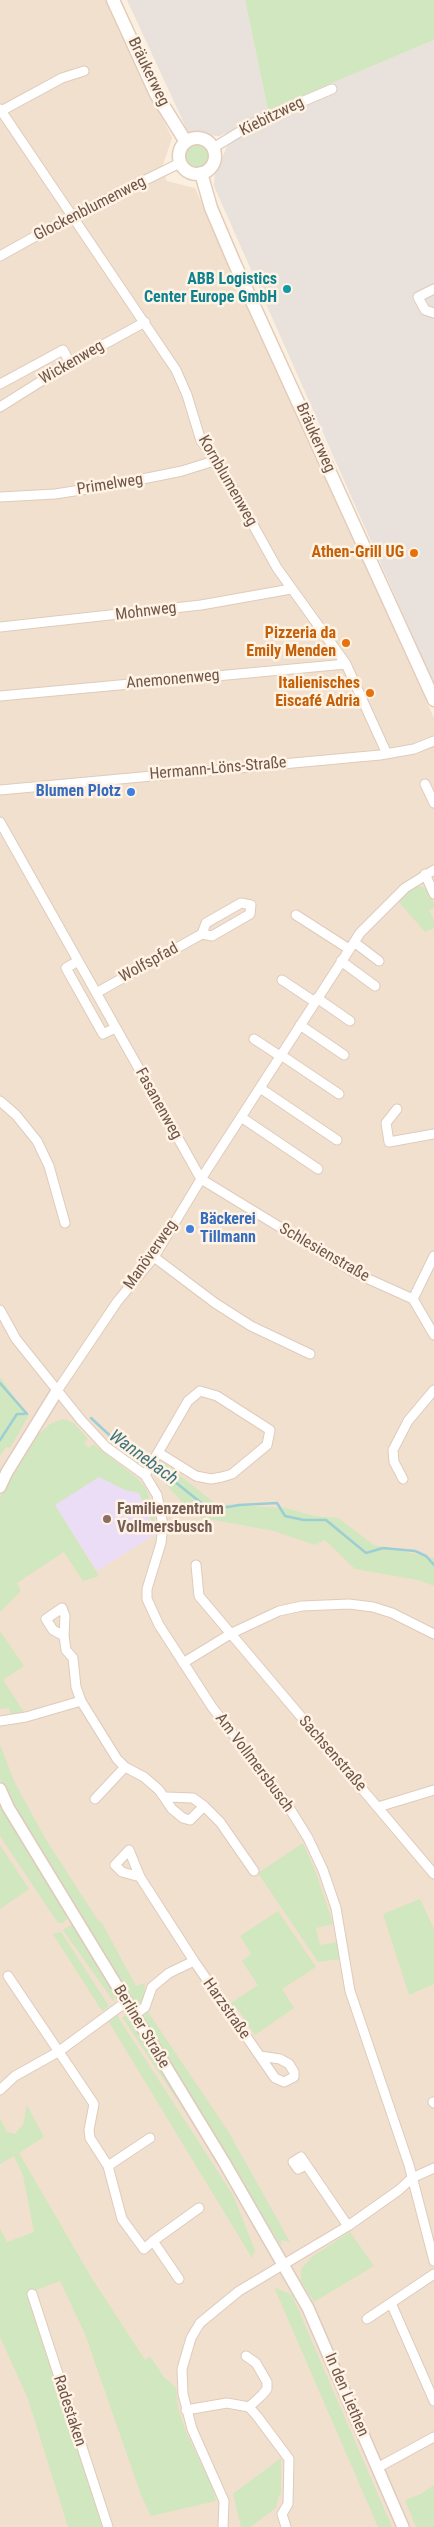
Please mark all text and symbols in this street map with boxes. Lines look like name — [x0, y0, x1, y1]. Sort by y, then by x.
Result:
street label: Bräukerweg — [123, 35, 173, 109]
street label: Kiebitzweg — [237, 93, 307, 141]
street label: Glockenblumenweg — [31, 172, 149, 246]
place label: ABB Logistics Center Europe GmbH — [144, 270, 277, 308]
marker: ABB Logistics Center Europe GmbH — [281, 283, 293, 295]
street label: Wickenweg — [36, 337, 108, 389]
street label: Bräukerweg — [291, 400, 339, 476]
street label: Kornblumenweg — [193, 432, 261, 530]
street label: Primelweg — [76, 470, 144, 500]
place label: Athen-Grill UG — [312, 543, 404, 563]
marker: Athen-Grill UG — [408, 547, 420, 559]
street label: Mohnweg — [114, 599, 178, 625]
place label: Pizzeria da Emily Menden — [246, 624, 336, 662]
marker: Pizzeria da Emily Menden — [340, 637, 352, 649]
street label: Anemonenweg — [126, 666, 220, 694]
place label: Italienisches Eiscafé Adria — [275, 674, 360, 712]
marker: Italienisches Eiscafé Adria — [364, 687, 376, 699]
street label: Hermann-Löns-Straße — [149, 753, 287, 785]
place label: Blumen Plotz — [36, 782, 121, 802]
marker: Blumen Plotz — [125, 786, 137, 798]
street label: Wolfspfad — [116, 939, 182, 987]
street label: Fasanenweg — [130, 1065, 186, 1143]
place label: Bäckerei Tillmann — [200, 1210, 256, 1248]
street label: Manöverweg — [120, 1217, 182, 1293]
street label: Schlesienstraße — [276, 1219, 372, 1287]
marker: Bäckerei Tillmann — [184, 1223, 196, 1235]
water label: Wannebach — [104, 1426, 182, 1490]
place label: Familienzentrum Vollmersbusch — [117, 1500, 224, 1538]
marker: Familienzentrum Vollmersbusch — [101, 1513, 113, 1525]
street label: Am Vollmersbusch — [211, 1710, 297, 1816]
street label: Sachsenstraße — [294, 1712, 370, 1796]
street label: Harzstraße — [198, 1975, 254, 2043]
street label: Berliner Straße — [109, 1982, 173, 2072]
street label: In den Liethen — [320, 2350, 372, 2440]
street label: Radestaken — [48, 2373, 90, 2449]

